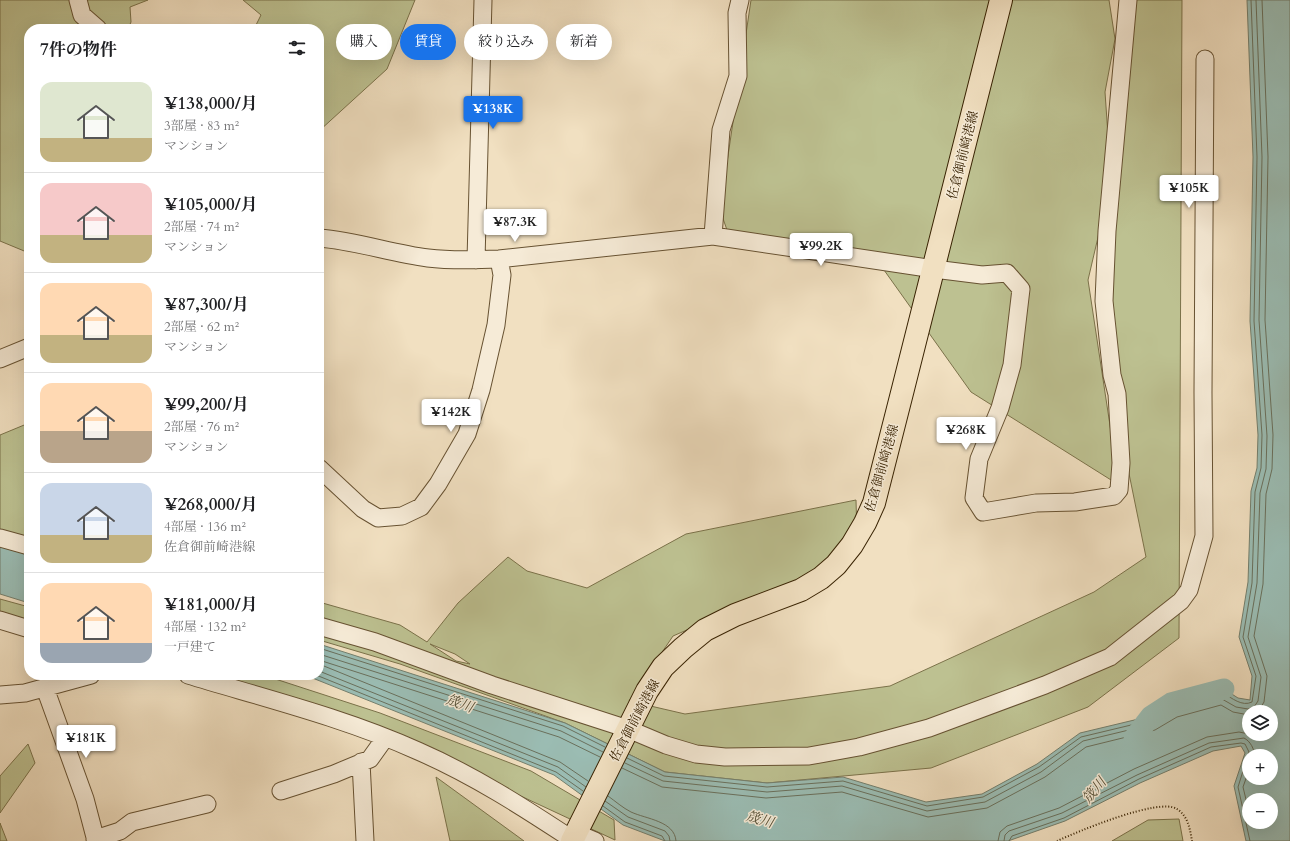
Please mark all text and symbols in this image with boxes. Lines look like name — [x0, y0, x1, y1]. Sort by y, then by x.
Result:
chip: 購入 — [336, 24, 392, 60]
chip: 賃貸 — [400, 24, 456, 60]
chip: 絞り込み — [464, 24, 548, 60]
chip: 新着 — [556, 24, 612, 60]
icon: filters — [286, 37, 308, 59]
text: 7件の物件 — [40, 38, 117, 61]
text: ¥138,000/月 — [164, 92, 258, 115]
pin: ¥138K — [465, 96, 521, 130]
icon: home — [72, 98, 120, 146]
text: ¥138K — [473, 100, 513, 118]
street label: 佐倉御前崎港線 — [943, 109, 983, 202]
text: 3部屋 · 83 m² — [164, 117, 239, 135]
text: マンション — [164, 137, 228, 155]
pin: ¥105K — [1161, 175, 1217, 209]
text: ¥105K — [1169, 179, 1209, 197]
text: ¥105,000/月 — [164, 193, 258, 216]
icon: home — [72, 199, 120, 247]
pin: ¥87.3K — [482, 209, 548, 243]
text: ¥87.3K — [493, 213, 537, 231]
text: 2部屋 · 74 m² — [164, 218, 239, 236]
pin: ¥99.2K — [788, 233, 854, 267]
text: ¥99.2K — [799, 237, 843, 255]
text: マンション — [164, 238, 228, 256]
text: ¥87,300/月 — [164, 293, 249, 316]
icon: home — [72, 299, 120, 347]
text: 2部屋 · 62 m² — [164, 318, 239, 336]
text: マンション — [164, 338, 228, 356]
text: ¥99,200/月 — [164, 393, 249, 416]
icon: home — [72, 399, 120, 447]
pin: ¥142K — [423, 399, 479, 433]
text: ¥142K — [431, 403, 471, 421]
pin: ¥268K — [938, 417, 994, 451]
text: 2部屋 · 76 m² — [164, 418, 239, 436]
text: ¥268K — [946, 421, 986, 439]
street label: 佐倉御前崎港線 — [861, 422, 903, 515]
text: マンション — [164, 438, 228, 456]
text: ¥268,000/月 — [164, 493, 258, 516]
icon: home — [72, 499, 120, 547]
text: 4部屋 · 136 m² — [164, 518, 246, 536]
text: 佐倉御前崎港線 — [164, 538, 255, 556]
text: ¥181,000/月 — [164, 593, 258, 616]
icon: home — [72, 599, 120, 647]
text: 4部屋 · 132 m² — [164, 618, 246, 636]
text: 一戸建て — [164, 638, 216, 656]
street label: 佐倉御前崎港線 — [606, 676, 664, 765]
water label: 筬川 — [444, 690, 478, 718]
map controls — [1242, 705, 1278, 829]
button: layers — [1242, 705, 1278, 741]
pin: ¥181K — [58, 725, 114, 759]
text: ¥181K — [66, 729, 106, 747]
button: + — [1242, 749, 1278, 785]
water label: 筬川 — [1078, 772, 1112, 807]
button: − — [1242, 793, 1278, 829]
water label: 筬川 — [744, 806, 778, 833]

